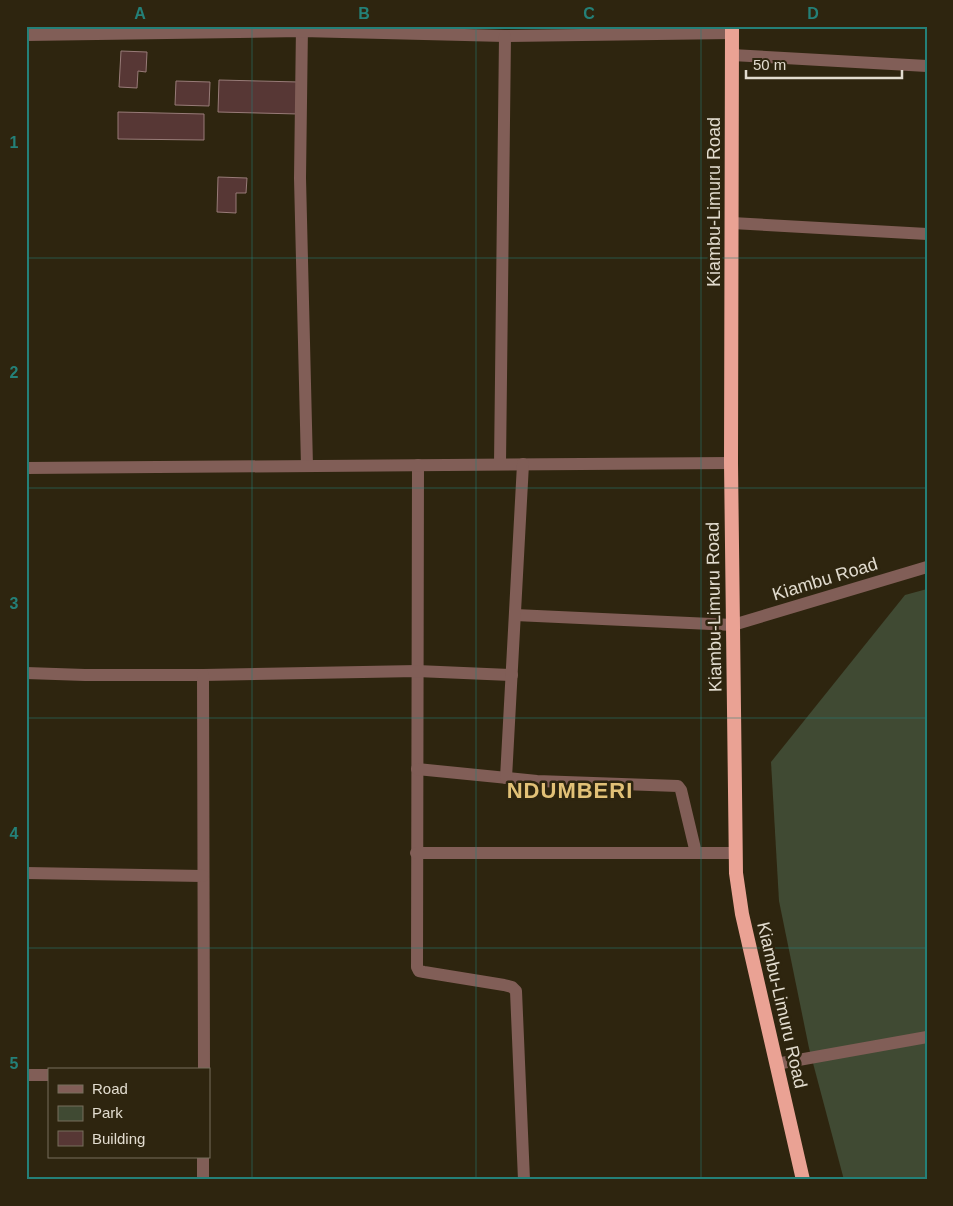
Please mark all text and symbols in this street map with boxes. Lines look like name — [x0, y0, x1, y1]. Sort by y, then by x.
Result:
text: A — [134, 5, 146, 22]
text: B — [358, 5, 370, 22]
text: C — [583, 5, 595, 22]
text: D — [807, 5, 819, 22]
scale bar — [746, 48, 902, 80]
text: 50 m — [753, 56, 786, 73]
street label: Kiambu-Limuru Road — [704, 117, 724, 287]
text: 1 — [10, 134, 19, 151]
text: 2 — [10, 364, 19, 381]
street label: Kiambu-Limuru Road — [703, 522, 725, 692]
street label: Kiambu Road — [770, 553, 880, 605]
text: 3 — [10, 595, 19, 612]
district label: NDUMBERI — [507, 778, 633, 803]
text: 4 — [10, 825, 19, 842]
street label: Kiambu-Limuru Road — [753, 920, 811, 1090]
text: 5 — [10, 1055, 19, 1072]
legend — [48, 1068, 210, 1158]
text: Road — [92, 1080, 128, 1097]
text: Park — [92, 1104, 123, 1121]
text: Building — [92, 1130, 145, 1147]

